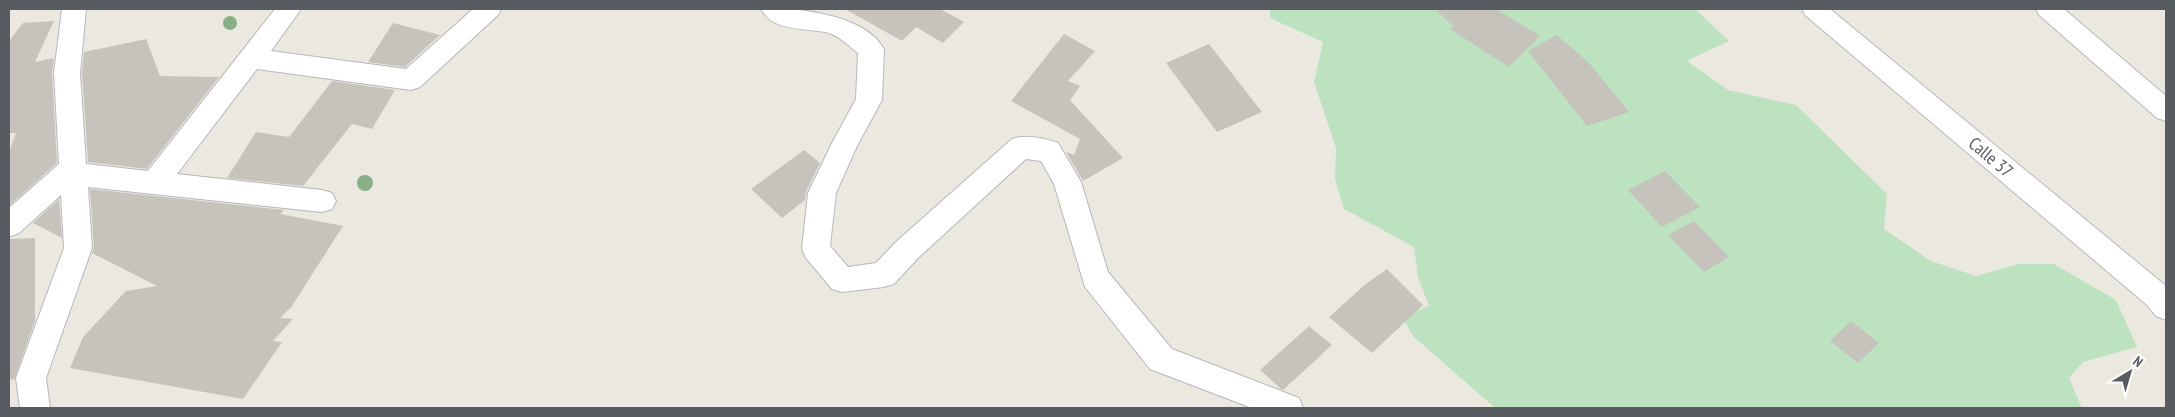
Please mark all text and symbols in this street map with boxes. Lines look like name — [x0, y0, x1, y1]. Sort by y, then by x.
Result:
street label: Calle 37 — [1964, 132, 2018, 182]
north arrow — [2105, 347, 2155, 397]
text: N — [2129, 352, 2147, 371]

